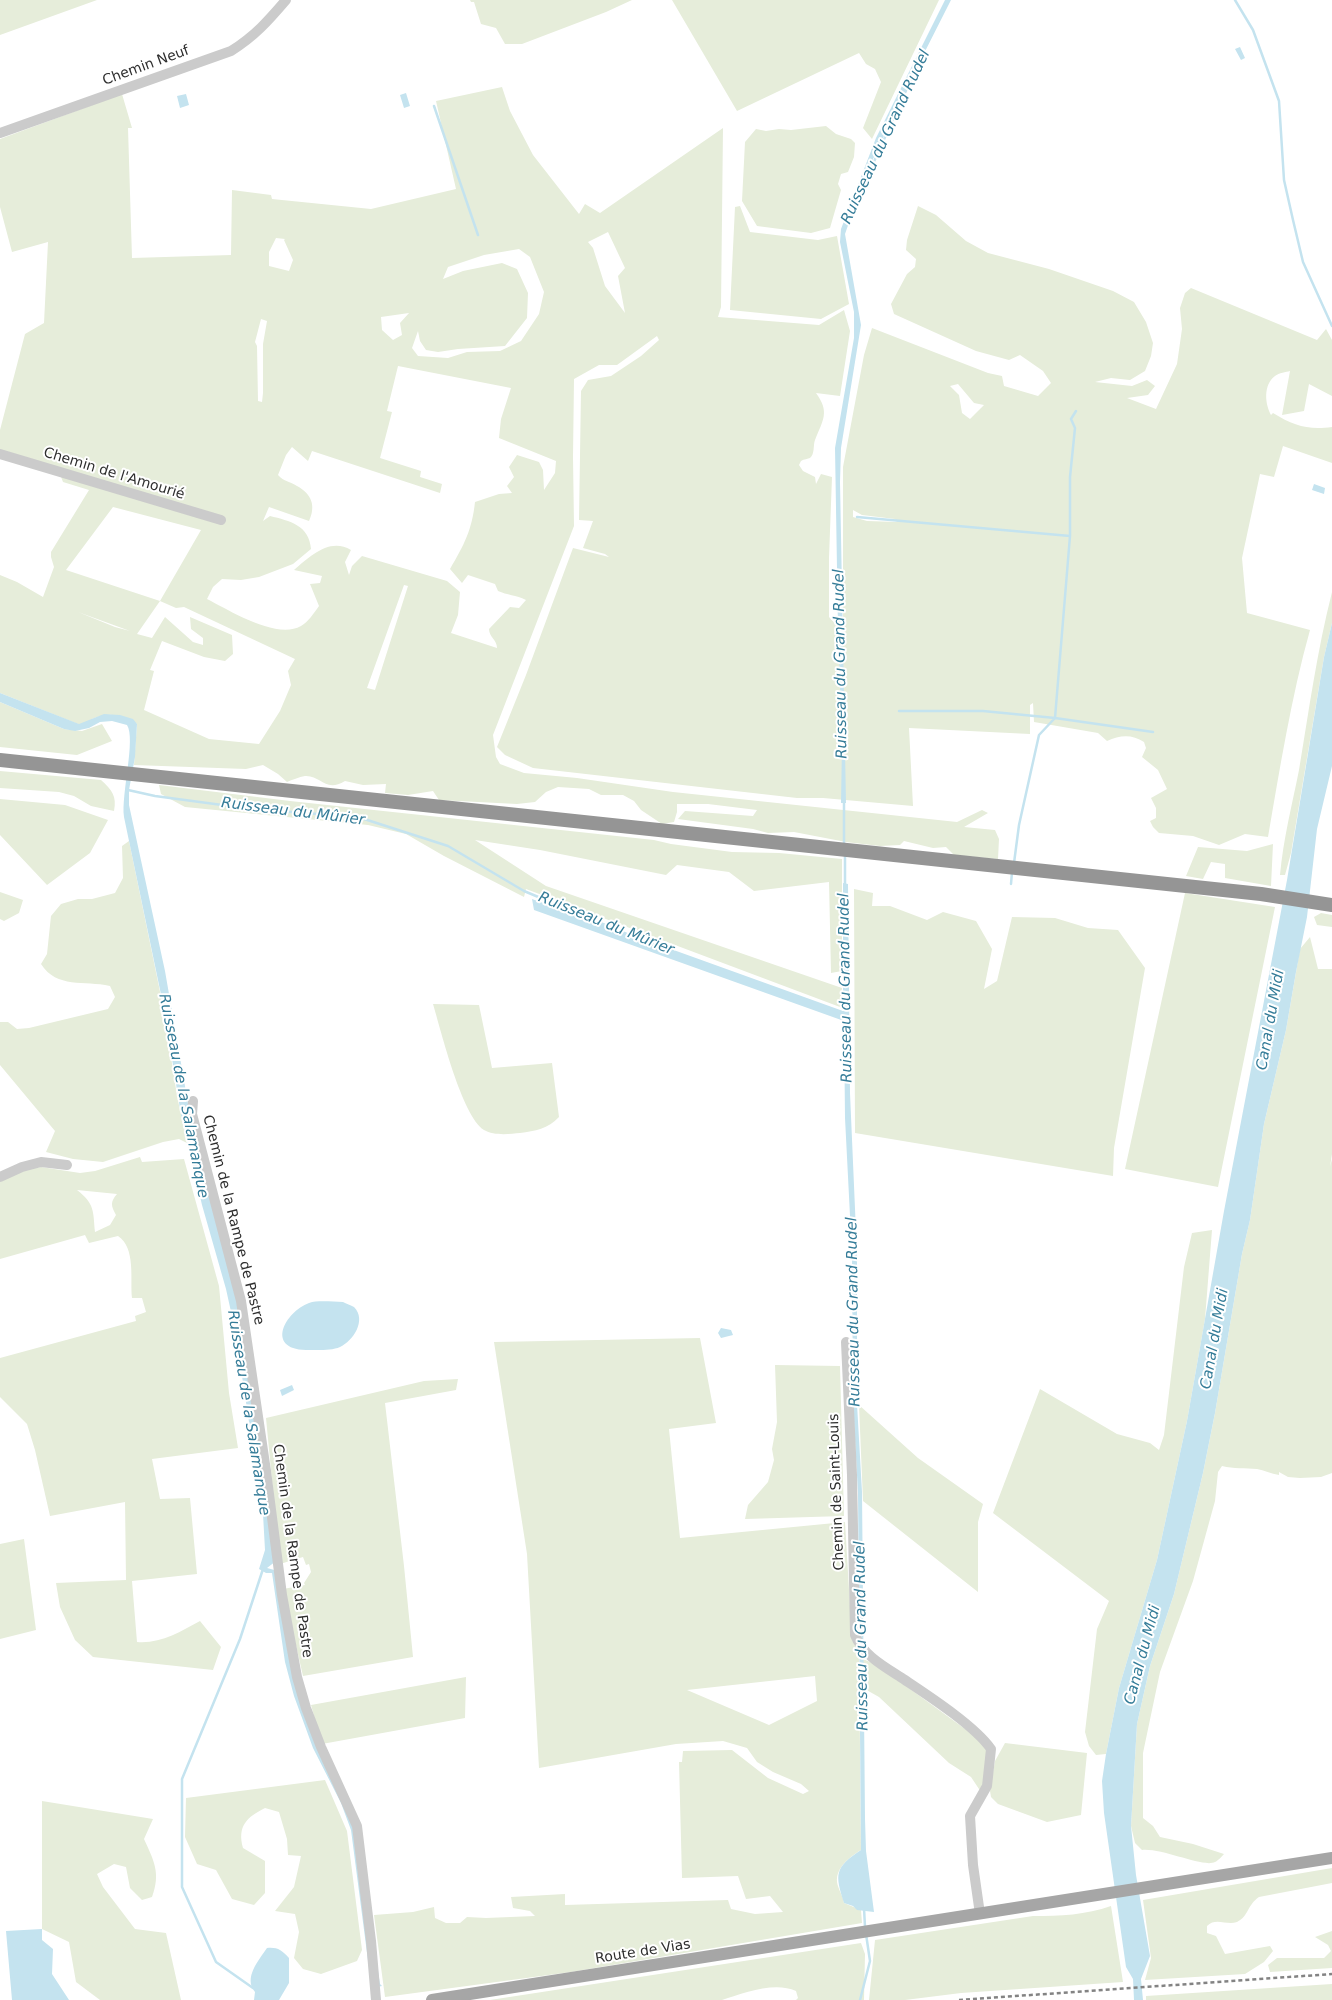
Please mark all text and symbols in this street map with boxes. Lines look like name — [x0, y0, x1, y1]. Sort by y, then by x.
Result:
street label: Chemin Neuf — [100, 43, 192, 89]
water label: Ruisseau du Grand Rudel — [838, 47, 934, 227]
street label: Chemin de l'Amourié — [41, 445, 187, 503]
water label: Ruisseau du Grand Rudel — [830, 569, 852, 759]
water label: Ruisseau du Mûrier — [220, 794, 366, 830]
water label: Ruisseau du Mûrier — [536, 889, 676, 959]
water label: Ruisseau du Grand Rudel — [835, 893, 857, 1083]
water label: Canal du Midi — [1253, 968, 1289, 1072]
water label: Ruisseau de la Salamanque — [154, 992, 212, 1200]
street label: Chemin de la Rampe de Pastre — [199, 1113, 267, 1327]
water label: Ruisseau du Grand Rudel — [843, 1217, 865, 1407]
water label: Canal du Midi — [1197, 1287, 1233, 1391]
water label: Ruisseau de la Salamanque — [223, 1309, 273, 1517]
street label: Chemin de Saint-Louis — [826, 1413, 848, 1571]
street label: Chemin de la Rampe de Pastre — [269, 1443, 315, 1659]
water label: Ruisseau du Grand Rudel — [851, 1541, 873, 1731]
water label: Canal du Midi — [1121, 1603, 1165, 1707]
street label: Route de Vias — [594, 1936, 692, 1968]

